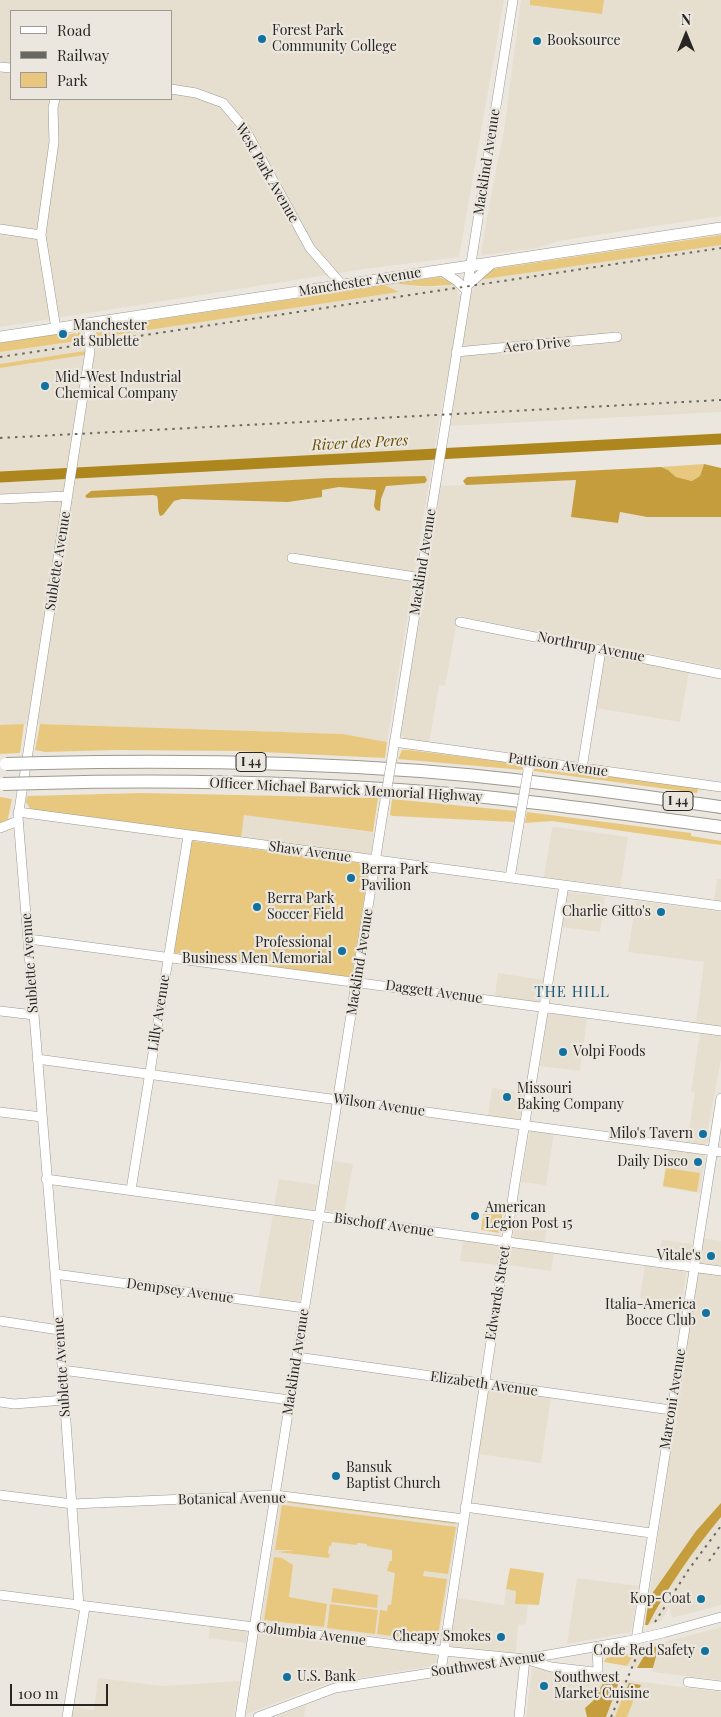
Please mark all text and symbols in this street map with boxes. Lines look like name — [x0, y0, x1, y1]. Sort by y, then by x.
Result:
legend — [10, 10, 172, 100]
north arrow — [661, 10, 711, 60]
text: N — [681, 10, 691, 29]
text: Road — [57, 20, 91, 40]
place label: Forest Park Community College — [272, 23, 397, 56]
marker: Forest Park Community College — [256, 33, 268, 45]
place label: Booksource — [547, 33, 621, 49]
marker: Booksource — [531, 35, 543, 47]
text: Railway — [57, 45, 109, 65]
text: Park — [57, 70, 88, 90]
street label: Macklind Avenue — [470, 108, 504, 216]
street label: West Park Avenue — [232, 120, 302, 226]
street label: Manchester Avenue — [298, 264, 422, 300]
place label: Manchester at Sublette — [73, 318, 147, 351]
marker: Manchester at Sublette — [57, 328, 69, 340]
street label: Aero Drive — [503, 334, 571, 356]
place label: Mid-West Industrial Chemical Company — [55, 370, 182, 402]
marker: Mid-West Industrial Chemical Company — [39, 380, 51, 392]
water label: River des Peres — [311, 431, 409, 455]
street label: Macklind Avenue — [406, 508, 440, 616]
street label: Sublette Avenue — [42, 510, 74, 612]
street label: Northrup Avenue — [536, 628, 646, 666]
street label: Pattison Avenue — [507, 750, 609, 780]
road number: I 44 — [236, 752, 266, 772]
street label: Officer Michael Barwick Memorial Highway — [209, 774, 483, 806]
road number: I 44 — [663, 791, 693, 810]
street label: Shaw Avenue — [268, 838, 352, 866]
place label: Berra Park Pavilion — [361, 862, 428, 894]
marker: Berra Park Pavilion — [345, 872, 357, 884]
place label: Berra Park Soccer Field — [267, 891, 344, 924]
marker: Berra Park Soccer Field — [251, 901, 263, 913]
place label: Charlie Gitto's — [562, 904, 651, 920]
marker: Charlie Gitto's — [655, 906, 667, 918]
street label: Macklind Avenue — [343, 908, 377, 1016]
street label: Sublette Avenue — [18, 912, 42, 1014]
place label: Professional Business Men Memorial — [182, 935, 332, 968]
marker: Professional Business Men Memorial — [336, 945, 348, 957]
street label: Lilly Avenue — [145, 974, 173, 1052]
street label: Daggett Avenue — [384, 977, 484, 1007]
district label: THE HILL — [533, 983, 611, 1001]
place label: Volpi Foods — [573, 1044, 646, 1060]
marker: Volpi Foods — [557, 1046, 569, 1058]
place label: Missouri Baking Company — [517, 1081, 624, 1114]
street label: Wilson Avenue — [332, 1090, 426, 1120]
marker: Missouri Baking Company — [501, 1091, 513, 1103]
place label: Milo's Tavern — [609, 1126, 693, 1142]
marker: Milo's Tavern — [697, 1128, 709, 1140]
place label: Daily Disco — [617, 1154, 688, 1170]
marker: Daily Disco — [692, 1156, 704, 1168]
place label: American Legion Post 15 — [485, 1200, 573, 1232]
street label: Bischoff Avenue — [333, 1210, 435, 1240]
marker: American Legion Post 15 — [469, 1210, 481, 1222]
street label: Edwards Street — [482, 1244, 514, 1342]
place label: Vitale's — [657, 1248, 701, 1264]
marker: Vitale's — [705, 1250, 717, 1262]
street label: Dempsey Avenue — [125, 1275, 235, 1307]
place label: Italia-America Bocce Club — [605, 1297, 696, 1330]
marker: Italia-America Bocce Club — [700, 1307, 712, 1319]
street label: Macklind Avenue — [279, 1308, 313, 1416]
street label: Sublette Avenue — [50, 1316, 74, 1418]
street label: Marconi Avenue — [657, 1347, 689, 1451]
street label: Elizabeth Avenue — [429, 1368, 539, 1400]
place label: Bansuk Baptist Church — [346, 1460, 441, 1492]
marker: Bansuk Baptist Church — [330, 1470, 342, 1482]
street label: Botanical Avenue — [178, 1490, 286, 1508]
place label: Kop-Coat — [630, 1591, 691, 1607]
marker: Kop-Coat — [695, 1593, 707, 1605]
street label: Columbia Avenue — [255, 1619, 367, 1649]
place label: Cheapy Smokes — [392, 1629, 491, 1645]
marker: Cheapy Smokes — [495, 1631, 507, 1643]
place label: Code Red Safety — [593, 1643, 695, 1659]
marker: Code Red Safety — [699, 1645, 711, 1657]
street label: Southwest Avenue — [430, 1648, 546, 1680]
place label: U.S. Bank — [297, 1669, 356, 1685]
place label: Southwest Market Cuisine — [554, 1670, 650, 1702]
marker: U.S. Bank — [281, 1671, 293, 1683]
scale bar — [12, 1674, 110, 1706]
marker: Southwest Market Cuisine — [538, 1680, 550, 1692]
text: 100 m — [18, 1683, 59, 1703]

